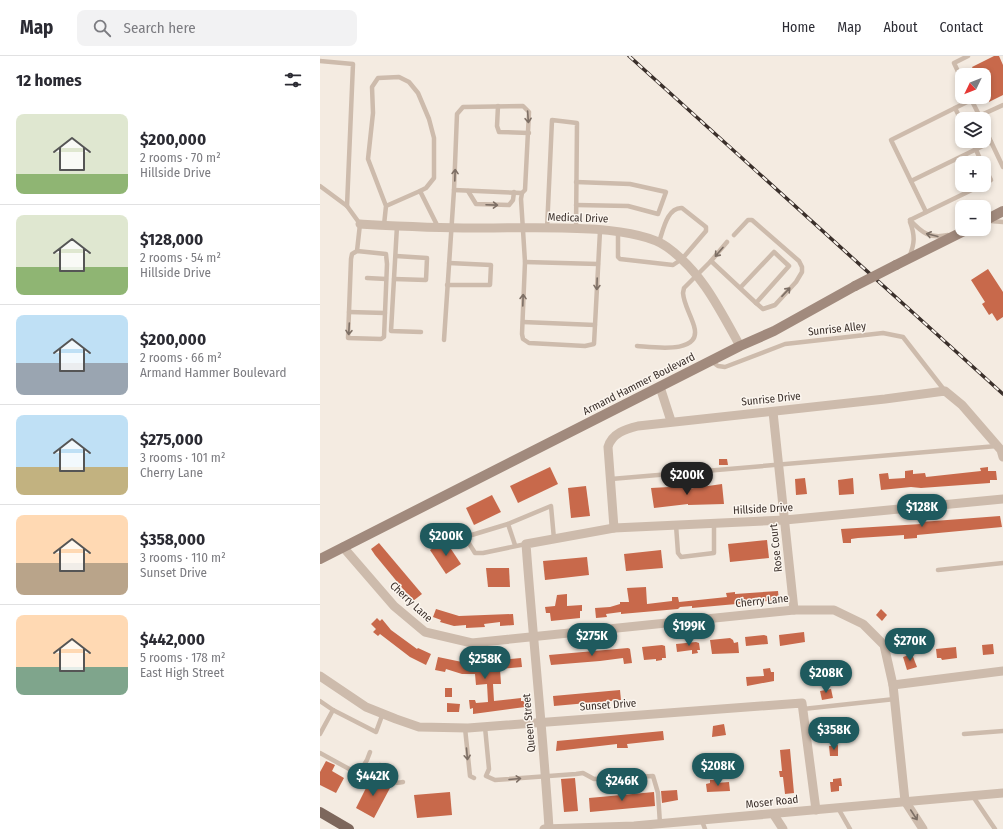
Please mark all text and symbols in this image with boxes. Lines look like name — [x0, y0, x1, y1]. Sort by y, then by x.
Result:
search box — [77, 10, 357, 46]
text: Map — [20, 16, 53, 39]
icon: search — [91, 17, 113, 39]
text: Search here — [123, 19, 196, 37]
text: Home — [782, 19, 815, 36]
text: Map — [837, 19, 861, 36]
text: About — [883, 19, 918, 36]
text: Contact — [940, 19, 983, 36]
north arrow — [955, 68, 991, 104]
map controls — [955, 68, 991, 236]
icon: filters — [282, 69, 304, 91]
text: 12 homes — [16, 70, 82, 91]
one-way arrow — [525, 110, 532, 123]
button: layers — [955, 112, 991, 148]
text: $200,000 — [140, 129, 206, 150]
icon: home — [48, 130, 96, 178]
text: 2 rooms · 70 m² — [140, 150, 221, 165]
button: + — [955, 156, 991, 192]
text: Hillside Drive — [140, 165, 211, 180]
one-way arrow — [451, 169, 458, 182]
button: − — [955, 200, 991, 236]
one-way arrow — [485, 201, 498, 208]
street label: Medical Drive — [548, 210, 608, 226]
text: $128,000 — [140, 229, 203, 250]
icon: home — [48, 231, 96, 279]
one-way arrow — [926, 231, 939, 239]
one-way arrow — [715, 246, 724, 256]
text: 2 rooms · 54 m² — [140, 250, 221, 265]
text: Hillside Drive — [140, 265, 211, 280]
one-way arrow — [593, 277, 600, 290]
one-way arrow — [782, 287, 791, 297]
one-way arrow — [520, 294, 527, 307]
street label: Sunrise Alley — [807, 319, 867, 339]
one-way arrow — [345, 322, 352, 335]
text: $200,000 — [140, 329, 206, 350]
icon: home — [48, 331, 96, 379]
text: 2 rooms · 66 m² — [140, 350, 222, 365]
street label: Armand Hammer Boulevard — [581, 350, 697, 418]
text: Armand Hammer Boulevard — [140, 365, 286, 380]
street label: Sunrise Drive — [741, 389, 801, 409]
text: $275,000 — [140, 429, 203, 450]
icon: home — [48, 431, 96, 479]
text: 3 rooms · 101 m² — [140, 450, 225, 465]
pin: $200K — [659, 462, 715, 496]
text: Cherry Lane — [140, 465, 203, 480]
text: $200K — [670, 467, 704, 482]
pin: $128K — [894, 494, 950, 528]
text: $128K — [906, 499, 938, 514]
street label: Hillside Drive — [733, 501, 793, 517]
pin: $200K — [418, 523, 474, 557]
street label: Rose Court — [767, 523, 785, 573]
text: $200K — [429, 528, 463, 543]
text: $358,000 — [140, 529, 205, 550]
icon: home — [48, 531, 96, 579]
text: 3 rooms · 110 m² — [140, 550, 226, 565]
text: Sunset Drive — [140, 565, 207, 580]
street label: Cherry Lane — [387, 579, 435, 625]
street label: Cherry Lane — [735, 592, 789, 610]
pin: $199K — [661, 613, 717, 647]
text: $199K — [673, 618, 705, 633]
pin: $275K — [564, 623, 620, 657]
text: $275K — [576, 628, 608, 643]
pin: $270K — [882, 628, 938, 662]
text: $442,000 — [140, 629, 205, 650]
icon: home — [48, 631, 96, 679]
text: $270K — [894, 633, 926, 648]
pin: $258K — [457, 646, 513, 680]
text: 5 rooms · 178 m² — [140, 650, 226, 665]
text: $258K — [468, 651, 502, 666]
pin: $208K — [798, 660, 854, 694]
text: East High Street — [140, 665, 224, 680]
text: $208K — [809, 665, 843, 680]
street label: Queen Street — [520, 693, 538, 753]
street label: Sunset Drive — [579, 697, 637, 713]
pin: $358K — [806, 717, 862, 751]
text: $358K — [817, 722, 851, 737]
one-way arrow — [464, 747, 471, 760]
pin: $208K — [690, 753, 746, 787]
text: $208K — [701, 758, 735, 773]
pin: $442K — [345, 763, 401, 797]
text: $442K — [356, 768, 390, 783]
pin: $246K — [594, 768, 650, 802]
text: $246K — [605, 773, 639, 788]
one-way arrow — [508, 775, 521, 782]
street label: Moser Road — [745, 793, 799, 811]
one-way arrow — [910, 809, 918, 820]

